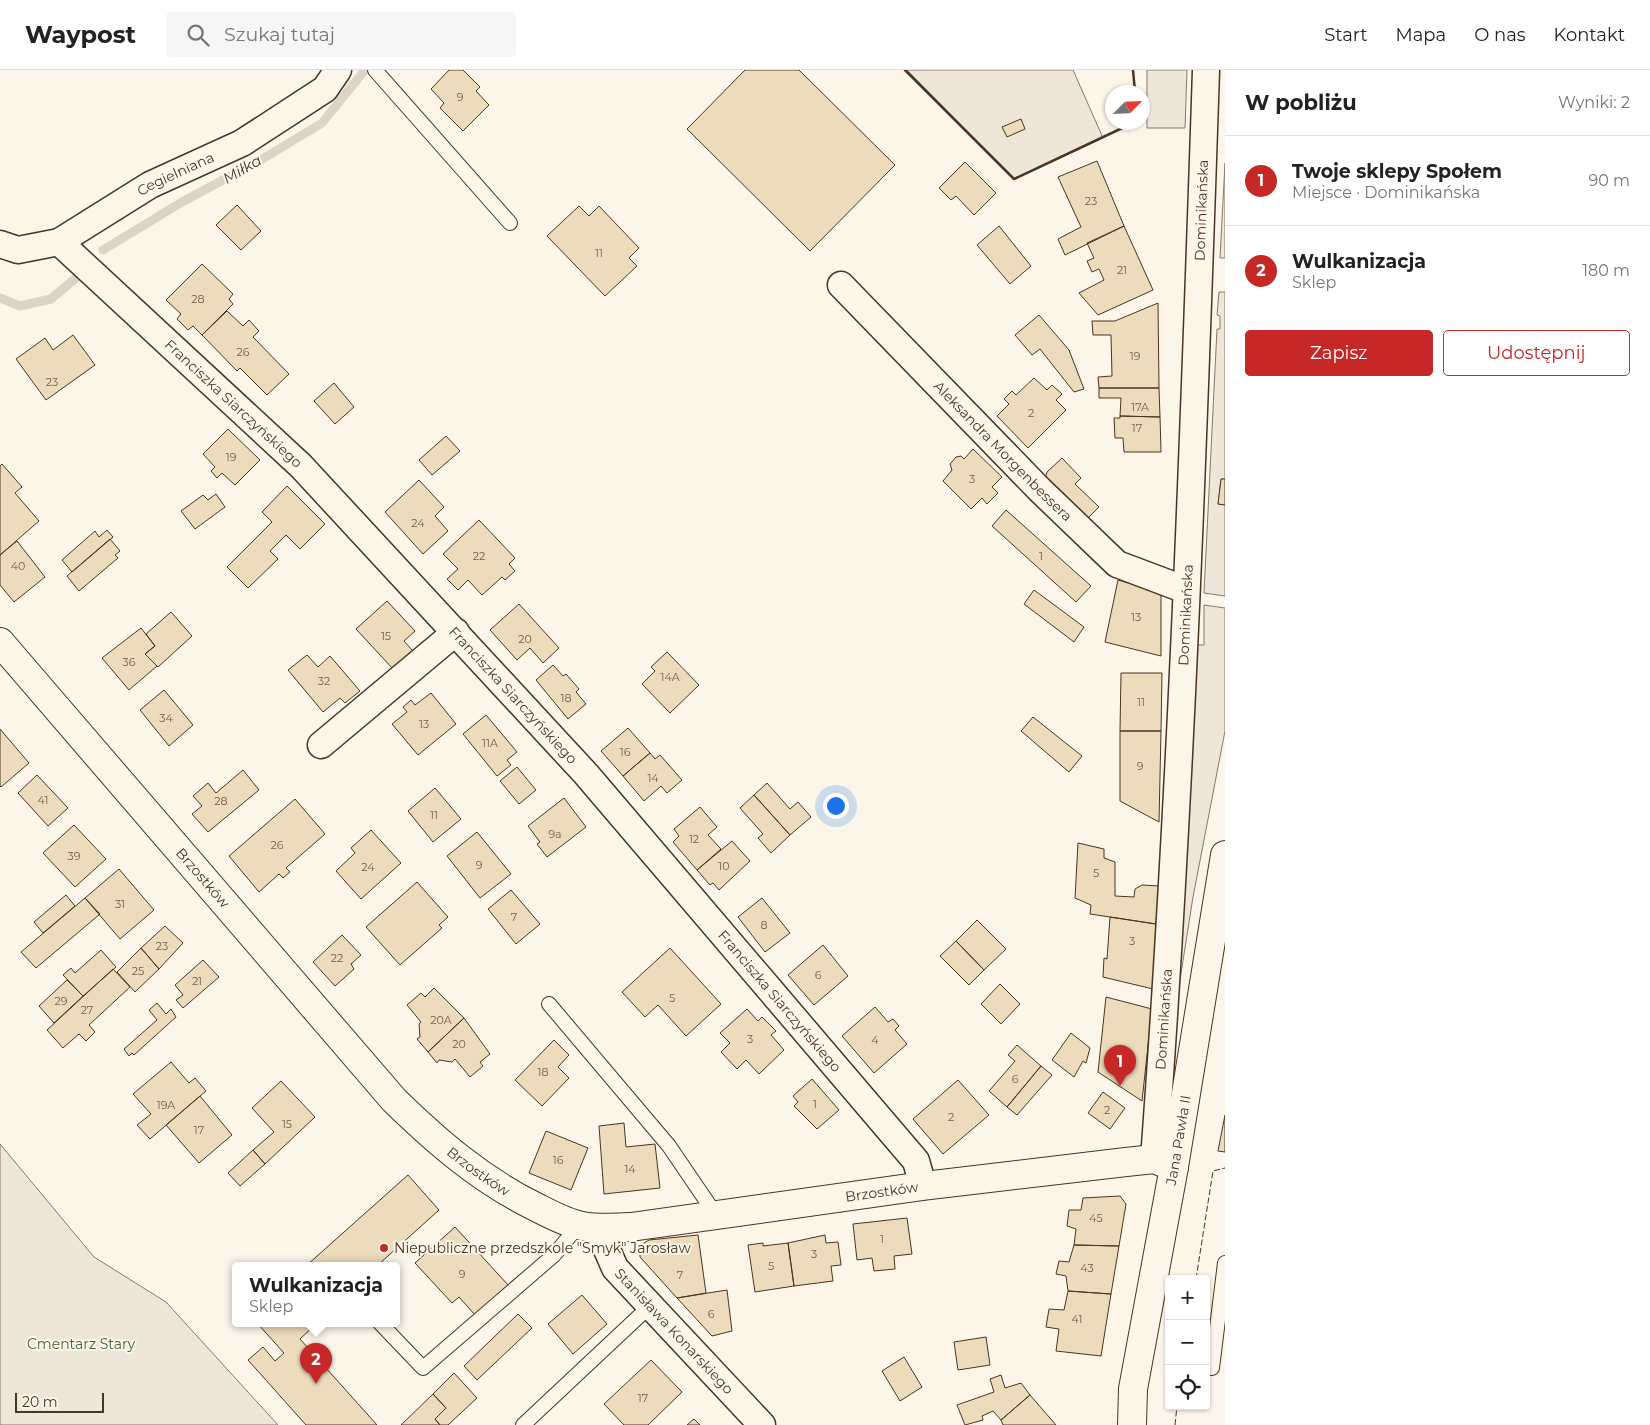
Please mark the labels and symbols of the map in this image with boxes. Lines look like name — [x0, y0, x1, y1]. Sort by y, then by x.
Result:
north arrow — [1105, 85, 1150, 130]
house number: 9 — [457, 90, 464, 104]
street label: Cegielniana — [134, 148, 217, 200]
water label: Miłka — [219, 150, 265, 188]
street label: Dominikańska — [1191, 159, 1212, 261]
house number: 23 — [1085, 194, 1097, 208]
house number: 11 — [595, 246, 603, 260]
house number: 21 — [1117, 263, 1127, 277]
house number: 28 — [191, 292, 205, 306]
street label: Franciszka Siarczyńskiego — [161, 336, 306, 472]
house number: 26 — [237, 345, 250, 359]
house number: 19 — [1130, 349, 1141, 363]
house number: 23 — [46, 375, 58, 389]
street label: Aleksandra Morgenbessera — [930, 377, 1076, 525]
house number: 17A — [1131, 400, 1149, 414]
house number: 2 — [1028, 406, 1034, 420]
house number: 17 — [1132, 421, 1142, 435]
house number: 19 — [226, 450, 237, 464]
house number: 3 — [969, 472, 975, 486]
house number: 24 — [411, 516, 425, 530]
house number: 22 — [473, 549, 485, 563]
house number: 1 — [1039, 549, 1043, 563]
house number: 40 — [11, 559, 25, 573]
street label: Dominikańska — [1174, 564, 1197, 666]
house number: 13 — [1131, 610, 1141, 624]
street label: Franciszka Siarczyńskiego — [445, 623, 581, 768]
house number: 15 — [381, 629, 391, 643]
house number: 20 — [518, 632, 532, 646]
house number: 36 — [123, 655, 136, 669]
house number: 14A — [660, 670, 680, 684]
house number: 32 — [318, 674, 330, 688]
house number: 18 — [561, 691, 572, 705]
house number: 11 — [1137, 695, 1145, 709]
house number: 34 — [159, 711, 173, 725]
house number: 13 — [419, 717, 429, 731]
house number: 11A — [482, 736, 498, 750]
house number: 16 — [620, 745, 631, 759]
house number: 9 — [1137, 759, 1144, 773]
house number: 14 — [647, 771, 659, 785]
house number: 41 — [38, 793, 48, 807]
your location — [823, 793, 849, 819]
house number: 28 — [214, 794, 228, 808]
house number: 11 — [430, 808, 438, 822]
house number: 9a — [548, 827, 562, 841]
house number: 12 — [689, 832, 699, 846]
house number: 26 — [271, 838, 284, 852]
street label: Brzostków — [172, 844, 234, 912]
house number: 39 — [68, 849, 81, 863]
house number: 9 — [476, 858, 483, 872]
house number: 10 — [718, 859, 730, 873]
house number: 24 — [361, 860, 375, 874]
house number: 5 — [1093, 866, 1099, 880]
house number: 31 — [115, 897, 125, 911]
house number: 7 — [511, 910, 517, 924]
house number: 8 — [760, 918, 768, 932]
street label: Franciszka Siarczyńskiego — [714, 927, 845, 1076]
house number: 3 — [1129, 934, 1135, 948]
house number: 23 — [156, 939, 168, 953]
house number: 22 — [331, 951, 343, 965]
house number: 25 — [132, 964, 144, 978]
house number: 6 — [815, 968, 822, 982]
street label: Dominikańska — [1151, 968, 1176, 1071]
house number: 21 — [192, 974, 202, 988]
house number: 5 — [669, 991, 675, 1005]
house number: 29 — [55, 994, 68, 1008]
house number: 27 — [81, 1003, 93, 1017]
house number: 20A — [430, 1013, 452, 1027]
house number: 3 — [747, 1032, 753, 1046]
house number: 4 — [871, 1033, 879, 1047]
house number: 20 — [452, 1037, 466, 1051]
pin: 1 — [1104, 1045, 1136, 1086]
house number: 18 — [538, 1065, 549, 1079]
house number: 6 — [1012, 1072, 1019, 1086]
street label: Jana Pawła II — [1162, 1094, 1195, 1188]
house number: 1 — [813, 1097, 817, 1111]
house number: 19A — [157, 1098, 175, 1112]
house number: 2 — [1104, 1103, 1110, 1117]
house number: 2 — [948, 1110, 954, 1124]
house number: 15 — [282, 1117, 292, 1131]
house number: 17 — [194, 1123, 204, 1137]
street label: Brzostków — [443, 1143, 514, 1200]
house number: 16 — [553, 1153, 564, 1167]
house number: 14 — [624, 1162, 636, 1176]
street label: Brzostków — [844, 1178, 920, 1206]
house number: 45 — [1089, 1211, 1103, 1225]
house number: 1 — [880, 1232, 884, 1246]
place label: Niepubliczne przedszkole "Smyk" Jarosław — [394, 1239, 691, 1257]
marker: Niepubliczne przedszkole "Smyk" Jarosław — [378, 1242, 390, 1254]
house number: 3 — [811, 1247, 817, 1261]
house number: 5 — [768, 1259, 774, 1273]
house number: 43 — [1080, 1261, 1094, 1275]
street label: Stanisława Konarskiego — [611, 1264, 738, 1398]
house number: 9 — [459, 1267, 466, 1281]
house number: 7 — [677, 1268, 683, 1282]
house number: 6 — [708, 1307, 715, 1321]
house number: 41 — [1072, 1312, 1082, 1326]
park label: Cmentarz Stary — [27, 1335, 136, 1353]
pin: 2 — [300, 1343, 332, 1384]
scale bar — [15, 1390, 104, 1413]
house number: 17 — [638, 1391, 648, 1405]

